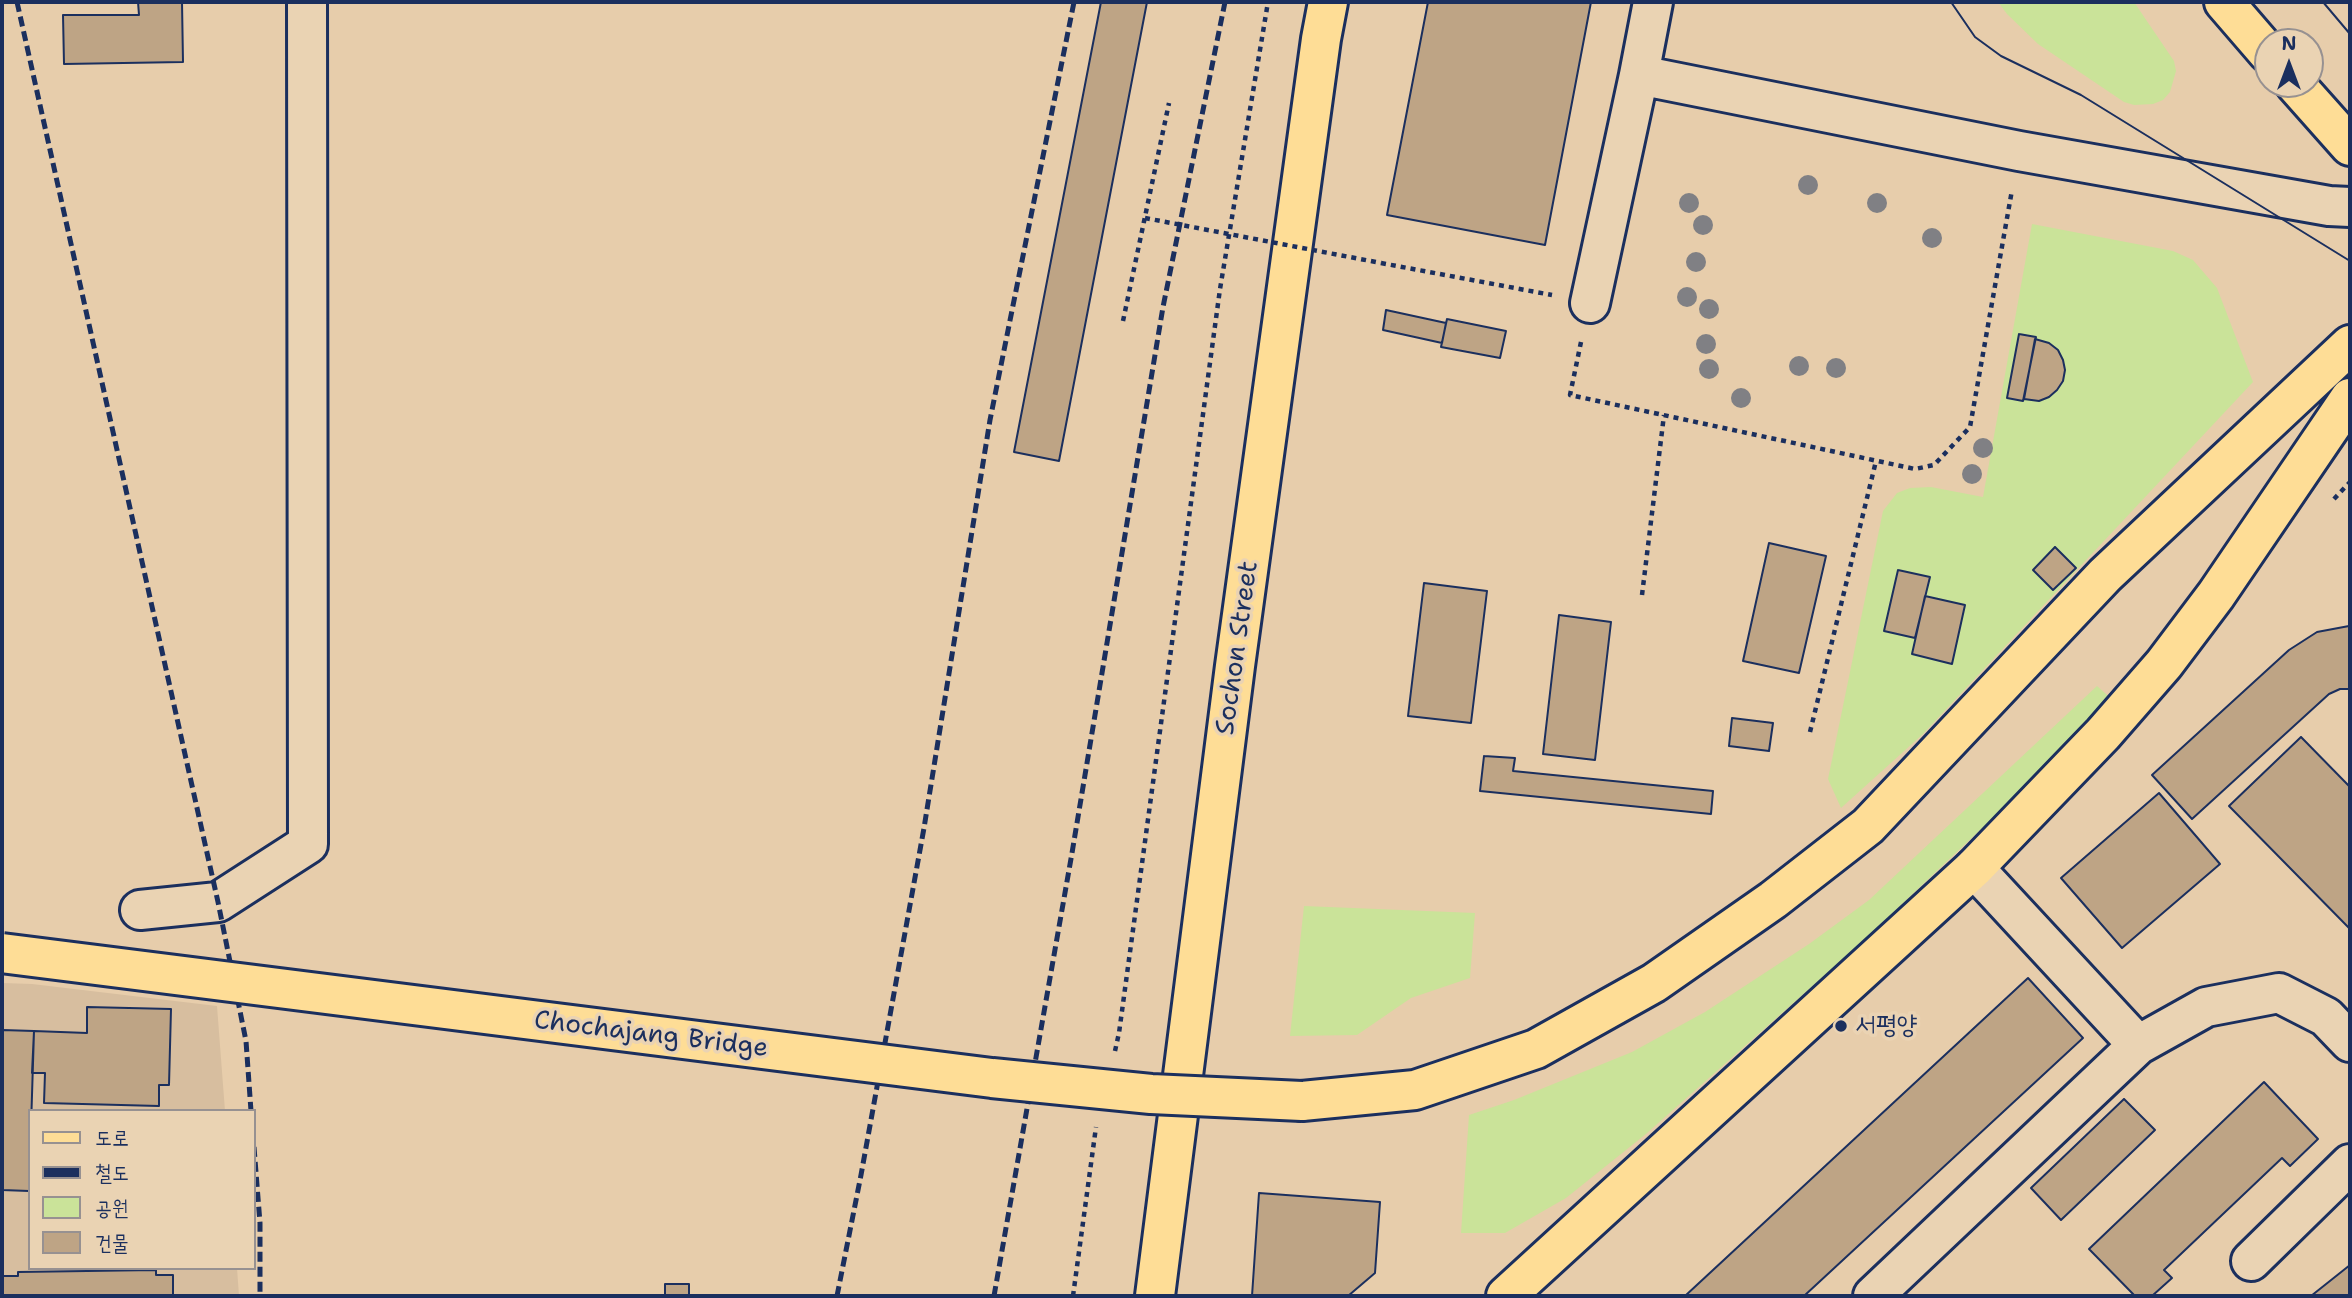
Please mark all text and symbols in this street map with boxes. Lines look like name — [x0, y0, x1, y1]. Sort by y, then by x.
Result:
north arrow — [2254, 28, 2324, 98]
text: N — [2281, 31, 2297, 56]
street label: Sochon Street — [1210, 559, 1266, 737]
street label: Chochajang Bridge — [532, 1005, 770, 1065]
place label: 서평양 — [1855, 1010, 1918, 1042]
marker: 서평양 — [1833, 1018, 1849, 1034]
legend — [28, 1109, 256, 1270]
text: 도로 — [95, 1124, 129, 1152]
text: 철도 — [95, 1159, 129, 1187]
text: 공원 — [95, 1194, 129, 1222]
text: 건물 — [95, 1229, 129, 1257]

